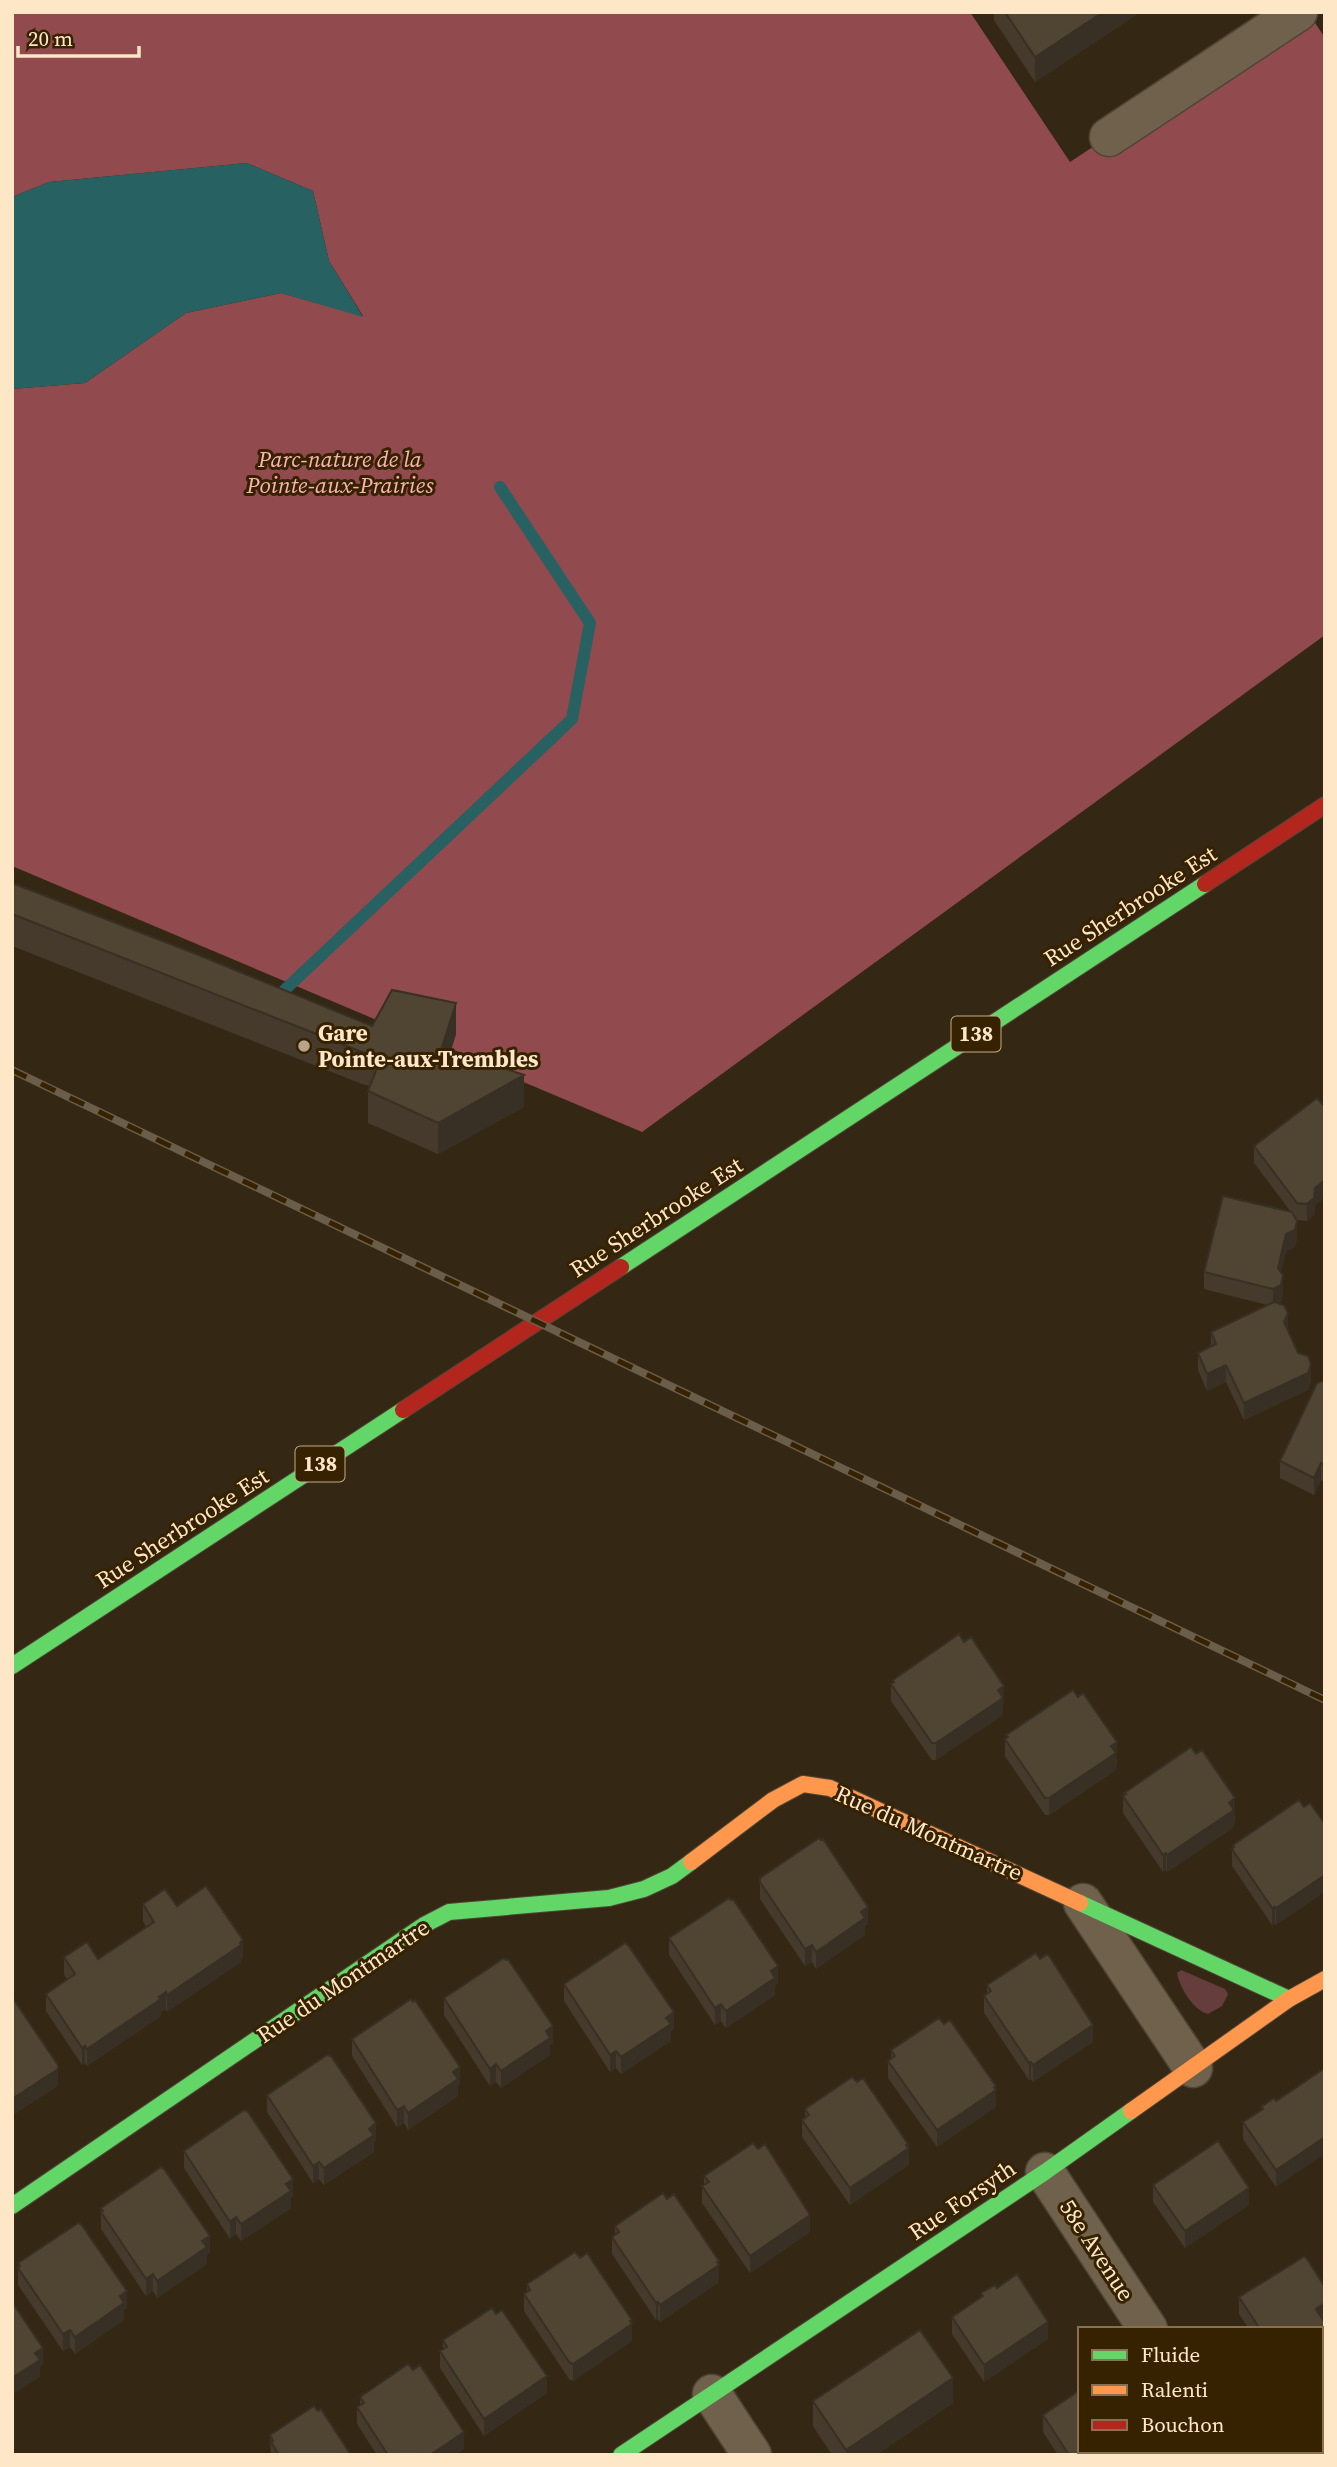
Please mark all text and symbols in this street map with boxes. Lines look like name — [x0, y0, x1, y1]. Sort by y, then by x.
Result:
scale bar — [18, 14, 138, 58]
text: 20 m — [28, 24, 73, 53]
park label: Parc-nature de la Pointe-aux-Prairies — [246, 443, 434, 501]
street label: Rue Sherbrooke Est — [1037, 838, 1223, 974]
road number: 138 — [951, 1016, 1000, 1052]
place label: Gare Pointe-aux-Trembles — [318, 1017, 539, 1075]
marker: Gare Pointe-aux-Trembles — [296, 1038, 312, 1054]
street label: Rue Sherbrooke Est — [563, 1149, 749, 1285]
road number: 138 — [296, 1446, 344, 1482]
street label: Rue Sherbrooke Est — [89, 1460, 275, 1596]
street label: Rue du Montmartre — [830, 1777, 1028, 1889]
street label: Rue du Montmartre — [250, 1911, 436, 2051]
street label: Rue Forsyth — [902, 2152, 1022, 2248]
street label: 58e Avenue — [1052, 2193, 1142, 2307]
legend — [1078, 2327, 1323, 2453]
text: Fluide — [1141, 2340, 1200, 2369]
text: Ralenti — [1141, 2375, 1208, 2404]
text: Bouchon — [1141, 2410, 1225, 2439]

